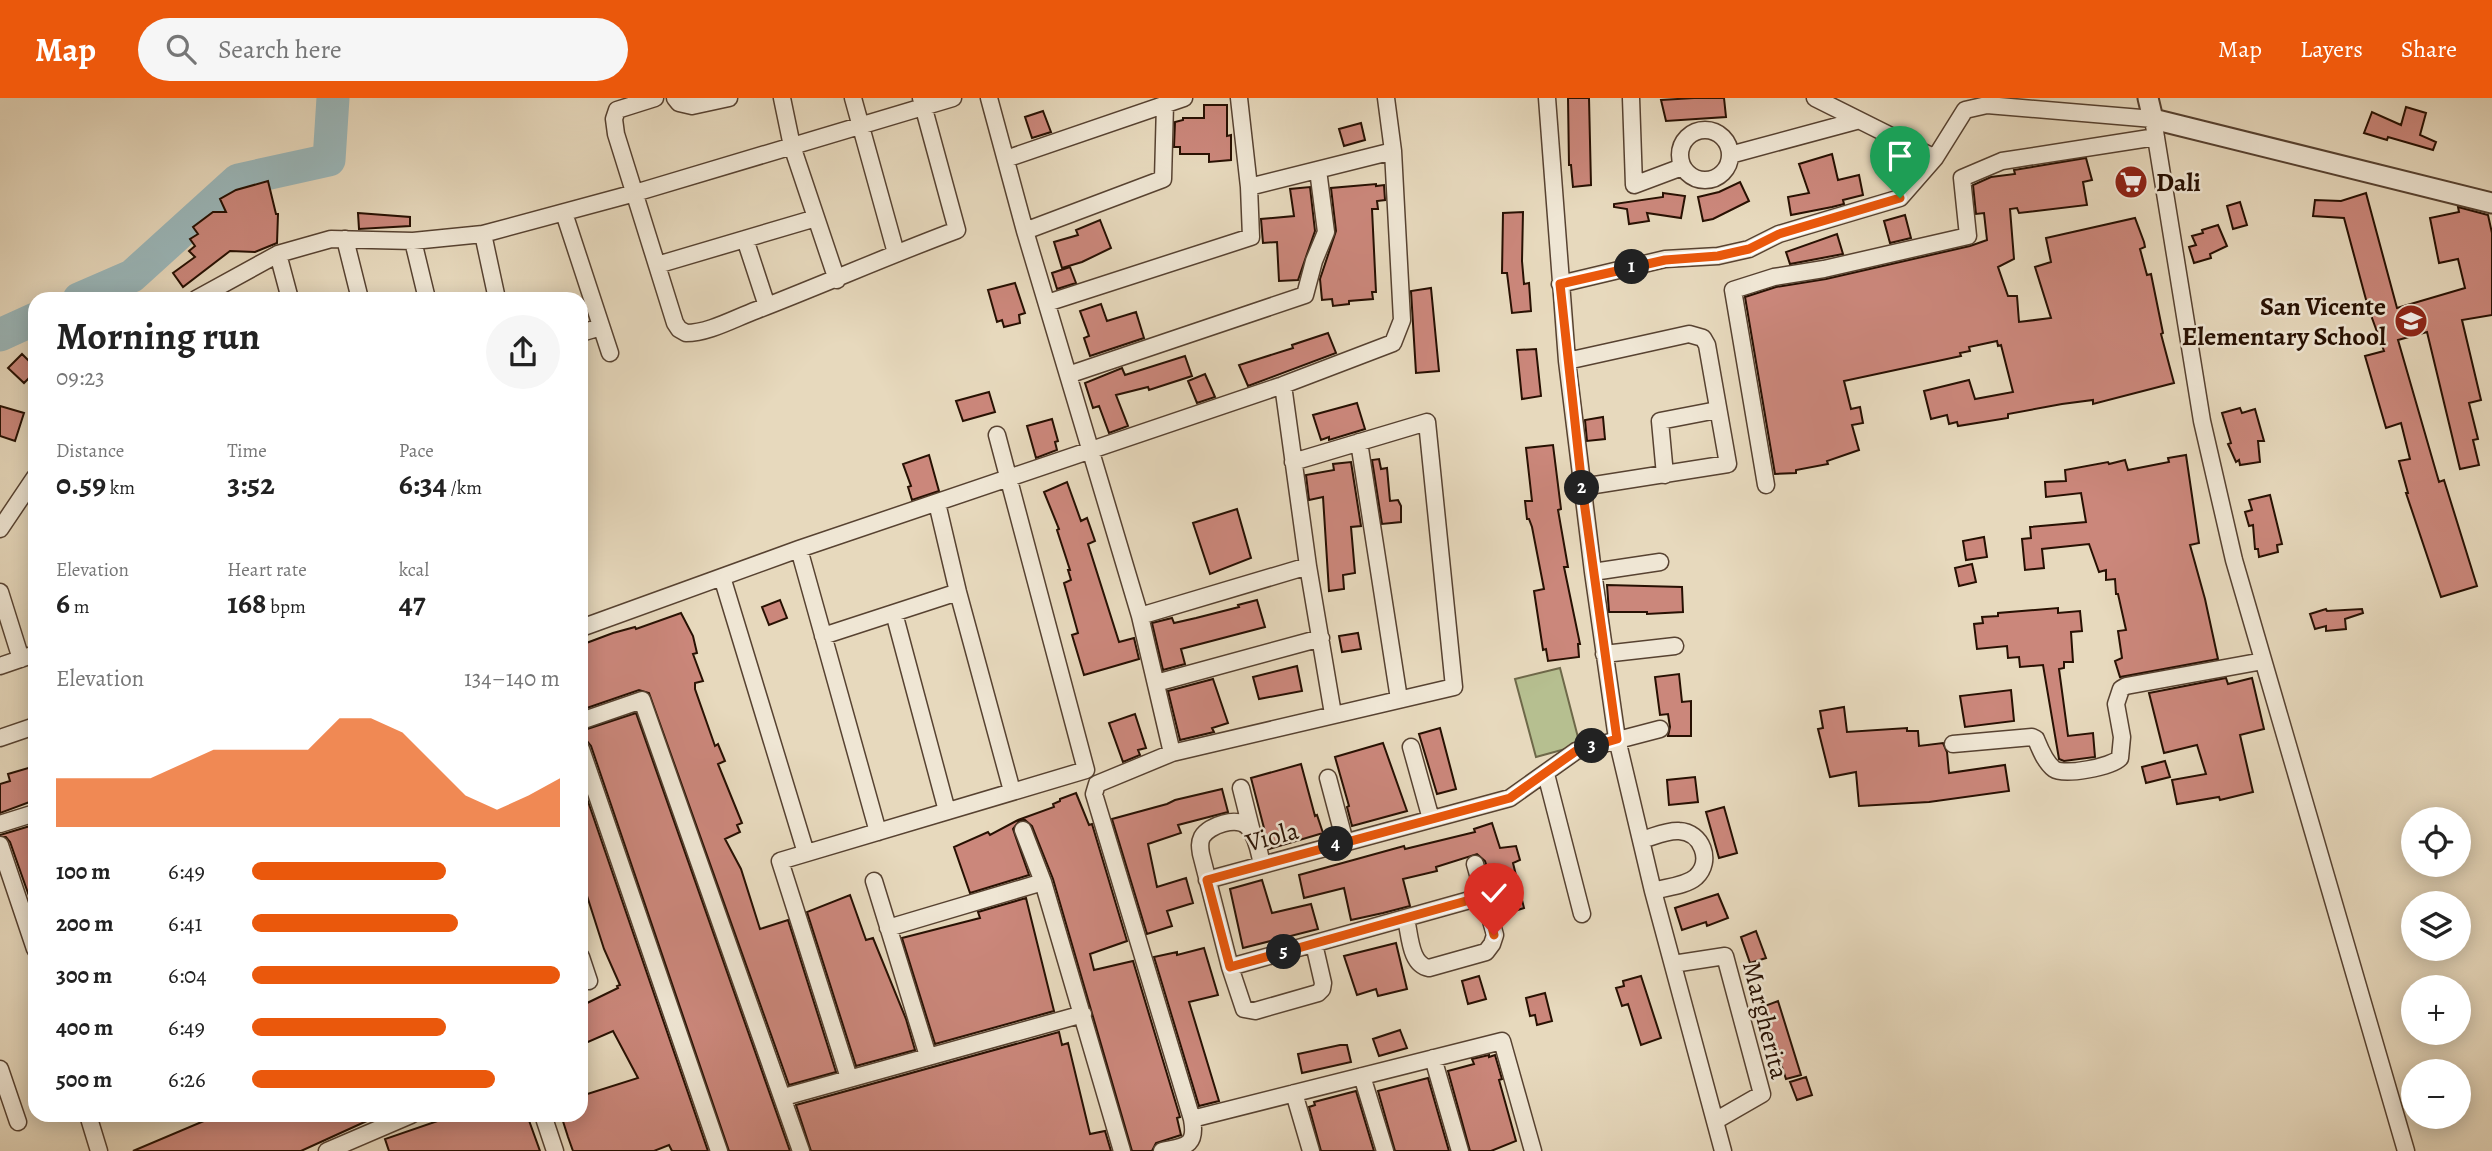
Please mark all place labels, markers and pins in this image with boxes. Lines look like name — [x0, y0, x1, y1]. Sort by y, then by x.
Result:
pin — [1870, 126, 1930, 198]
supermarket icon: Dali — [2112, 163, 2150, 201]
place label: Dali — [2156, 165, 2201, 200]
pin: 1 — [1614, 250, 1650, 284]
place label: San Vicente Elementary School — [2182, 289, 2386, 354]
school or university icon: San Vicente Elementary School — [2392, 302, 2430, 340]
pin: 2 — [1564, 470, 1600, 506]
pin: 3 — [1574, 728, 1610, 764]
pin: 4 — [1318, 826, 1354, 862]
pin — [1464, 863, 1524, 935]
pin: 5 — [1266, 934, 1302, 970]

